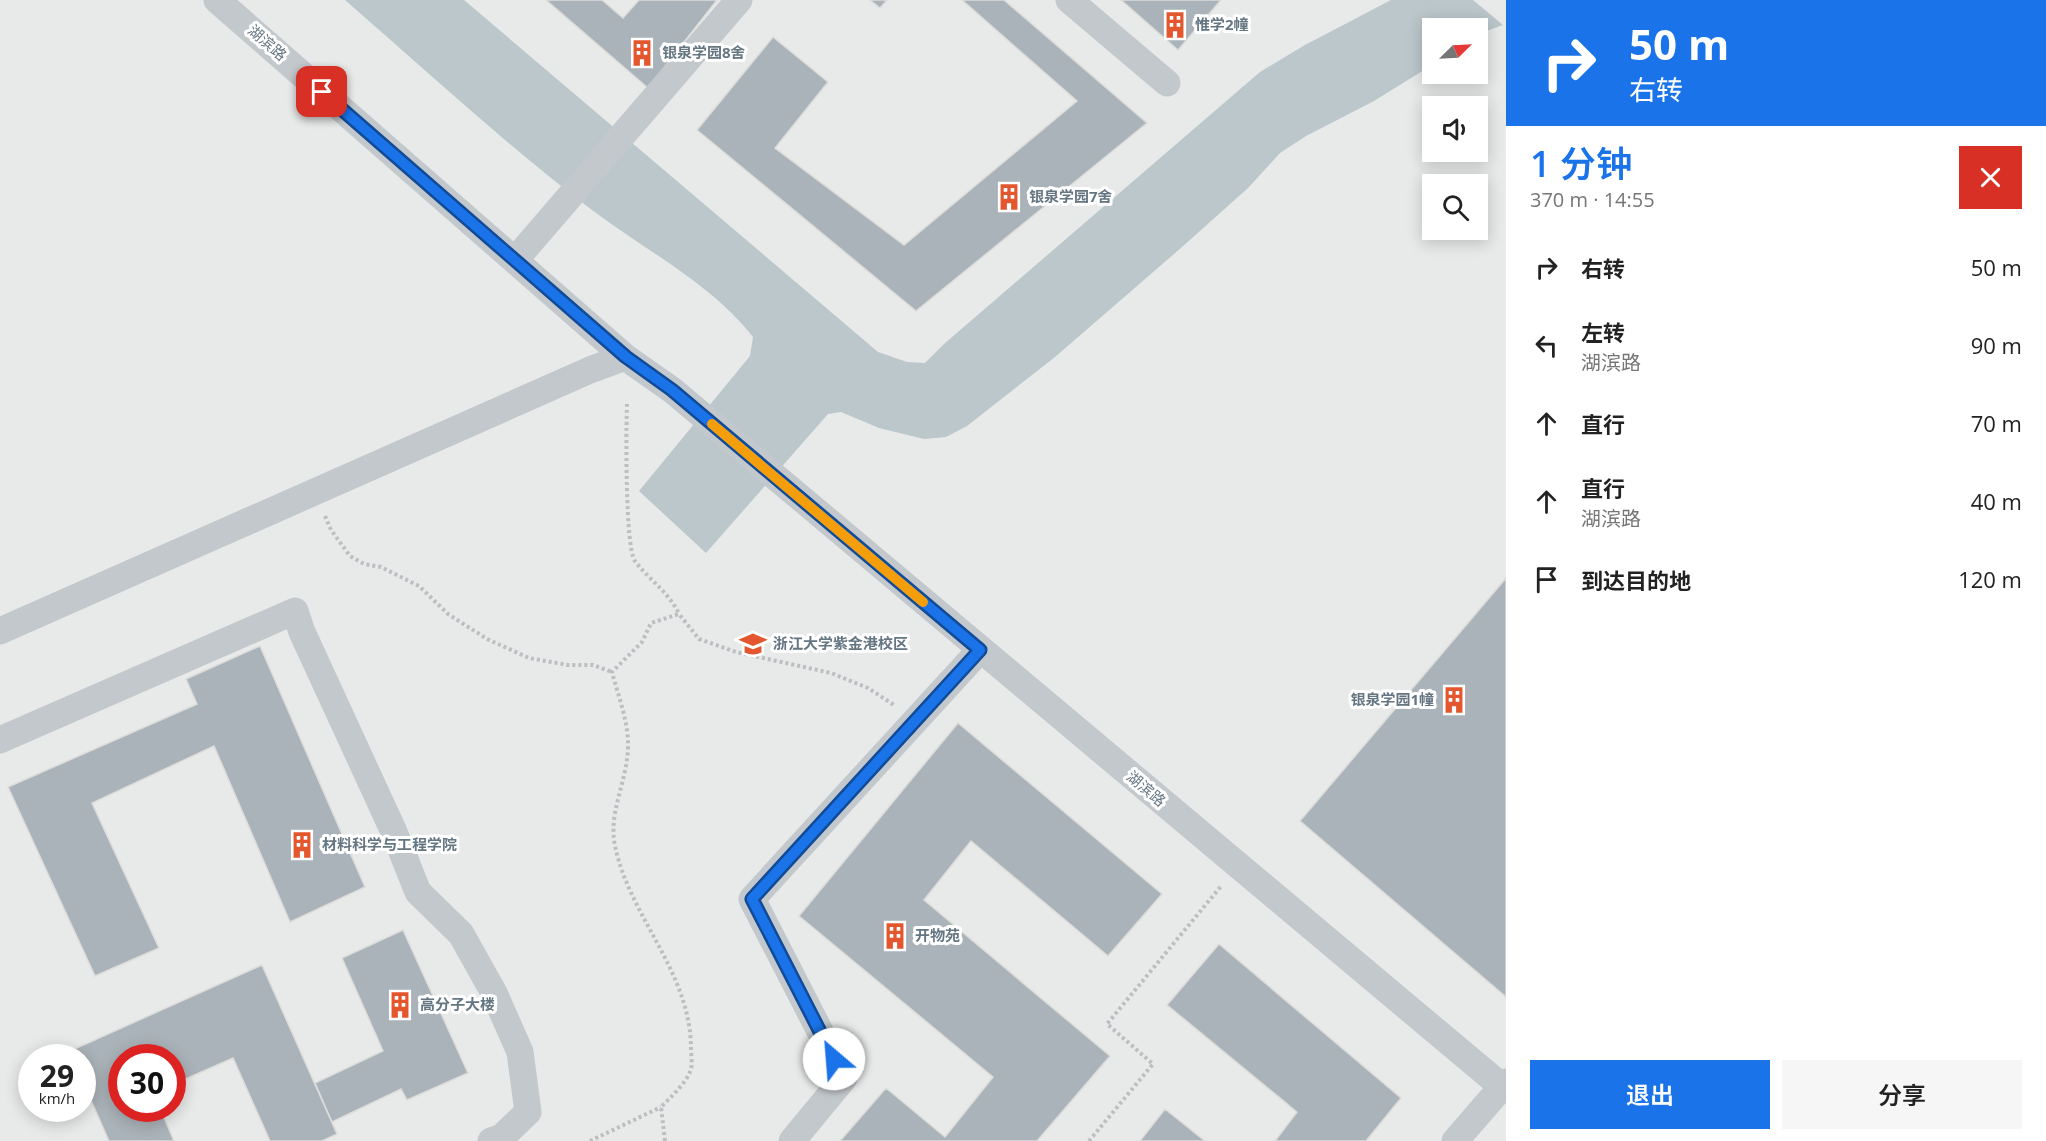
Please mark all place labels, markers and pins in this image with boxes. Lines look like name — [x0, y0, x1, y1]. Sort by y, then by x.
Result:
building icon: 惟学2幢 — [1160, 10, 1190, 40]
place label: 惟学2幢 — [1195, 14, 1249, 34]
building icon: 银泉学园8舍 — [627, 38, 657, 68]
place label: 银泉学园8舍 — [662, 42, 746, 62]
pin — [296, 66, 347, 117]
building icon: 银泉学园7舍 — [994, 182, 1024, 212]
place label: 银泉学园7舍 — [1029, 186, 1113, 206]
school or university icon: 浙江大学紫金港校区 — [738, 629, 768, 659]
place label: 浙江大学紫金港校区 — [773, 633, 908, 653]
building icon: 银泉学园1幢 — [1439, 685, 1469, 715]
place label: 银泉学园1幢 — [1350, 689, 1434, 709]
building icon: 材料科学与工程学院 — [287, 830, 317, 860]
place label: 材料科学与工程学院 — [322, 834, 457, 854]
building icon: 开物苑 — [880, 921, 910, 951]
place label: 开物苑 — [915, 925, 960, 945]
building icon: 高分子大楼 — [385, 990, 415, 1020]
place label: 高分子大楼 — [420, 994, 495, 1014]

